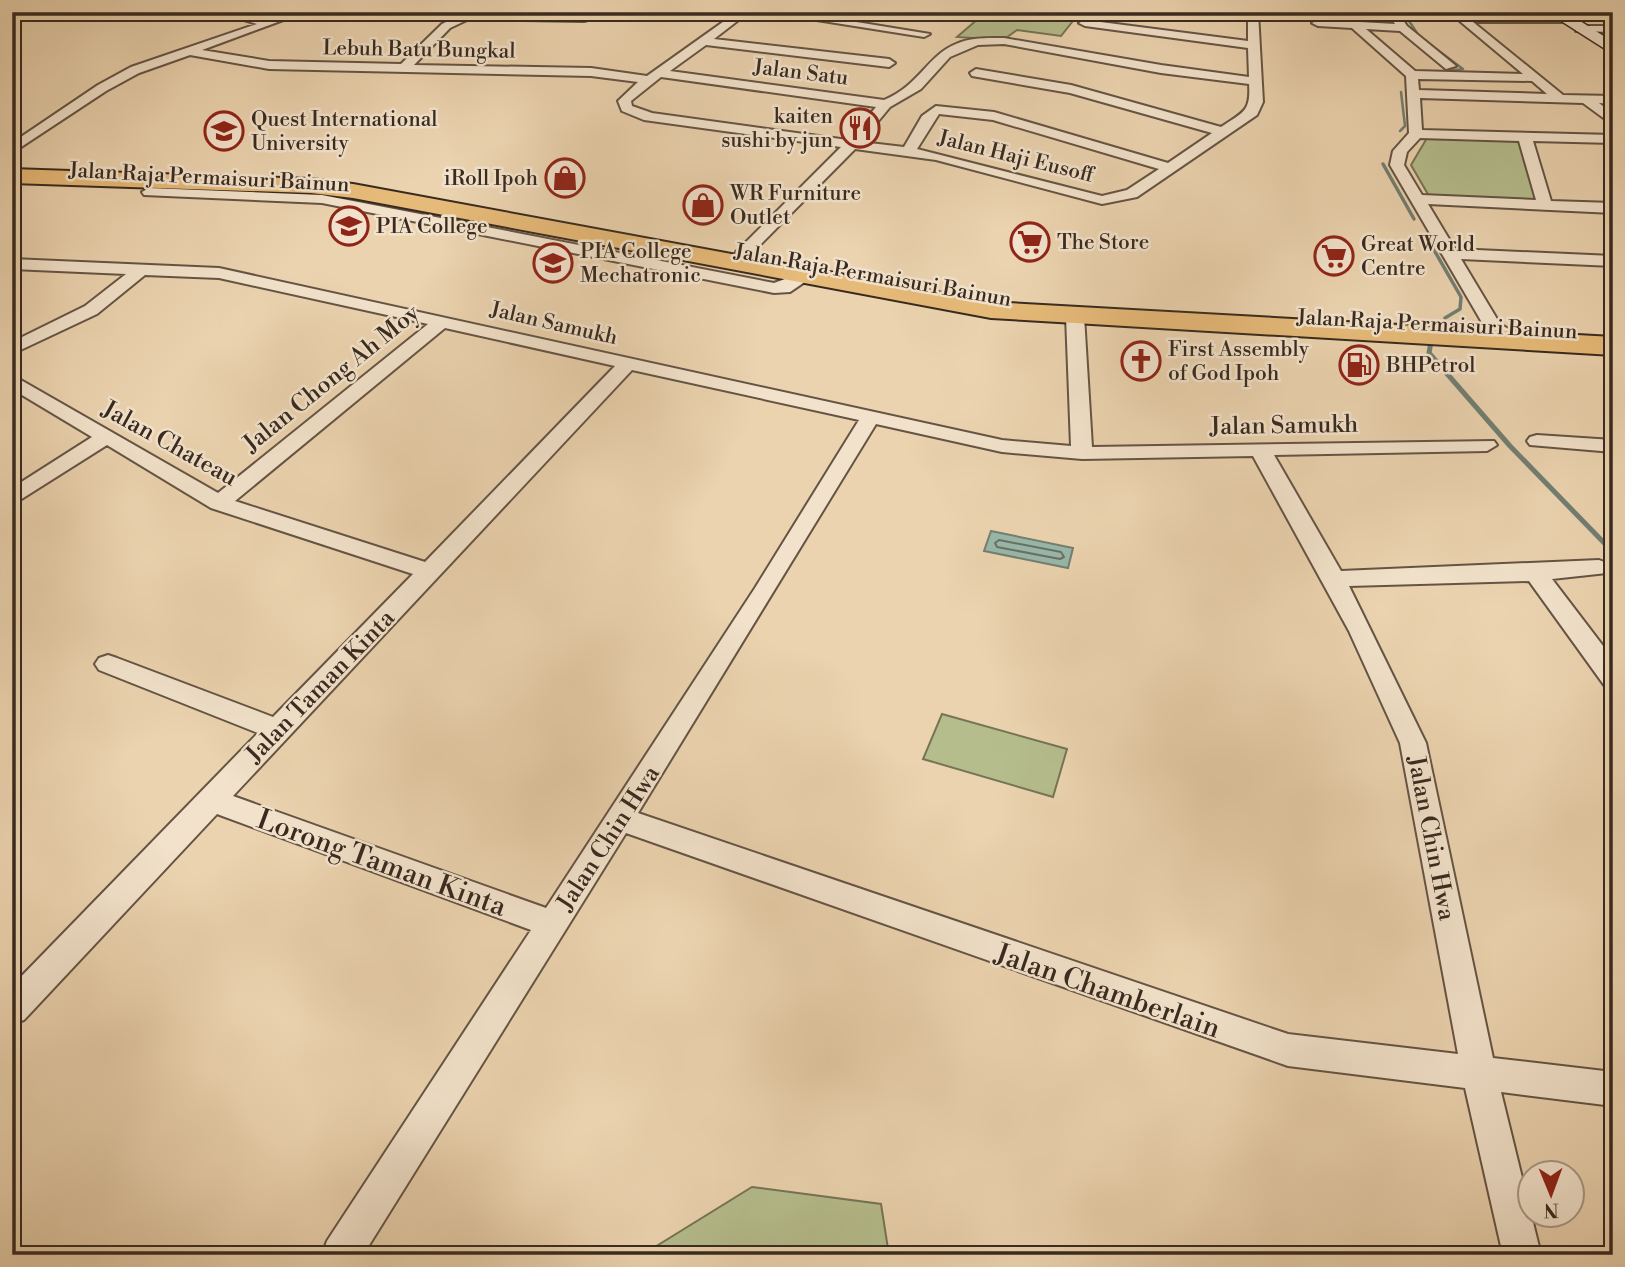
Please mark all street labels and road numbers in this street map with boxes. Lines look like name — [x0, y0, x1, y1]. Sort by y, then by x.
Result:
street label: Lebuh Batu Bungkal — [322, 35, 516, 65]
street label: Jalan Satu — [751, 54, 850, 92]
street label: Jalan Haji Eusoff — [934, 125, 1098, 189]
street label: Jalan Raja Permaisuri Bainun — [67, 158, 350, 198]
street label: Jalan Raja Permaisuri Bainun — [731, 239, 1014, 313]
street label: Jalan Samukh — [487, 296, 620, 351]
street label: Jalan Chong Ah Moy — [237, 298, 426, 460]
street label: Jalan Raja Permaisuri Bainun — [1295, 305, 1578, 345]
street label: Jalan Chateau — [96, 394, 243, 494]
street label: Jalan Samukh — [1209, 410, 1358, 442]
street label: Jalan Taman Kinta — [239, 603, 402, 770]
street label: Jalan Chin Hwa — [1400, 752, 1462, 924]
street label: Jalan Chin Hwa — [550, 760, 667, 918]
street label: Lorong Taman Kinta — [252, 802, 512, 925]
street label: Jalan Chamberlain — [989, 936, 1225, 1046]

